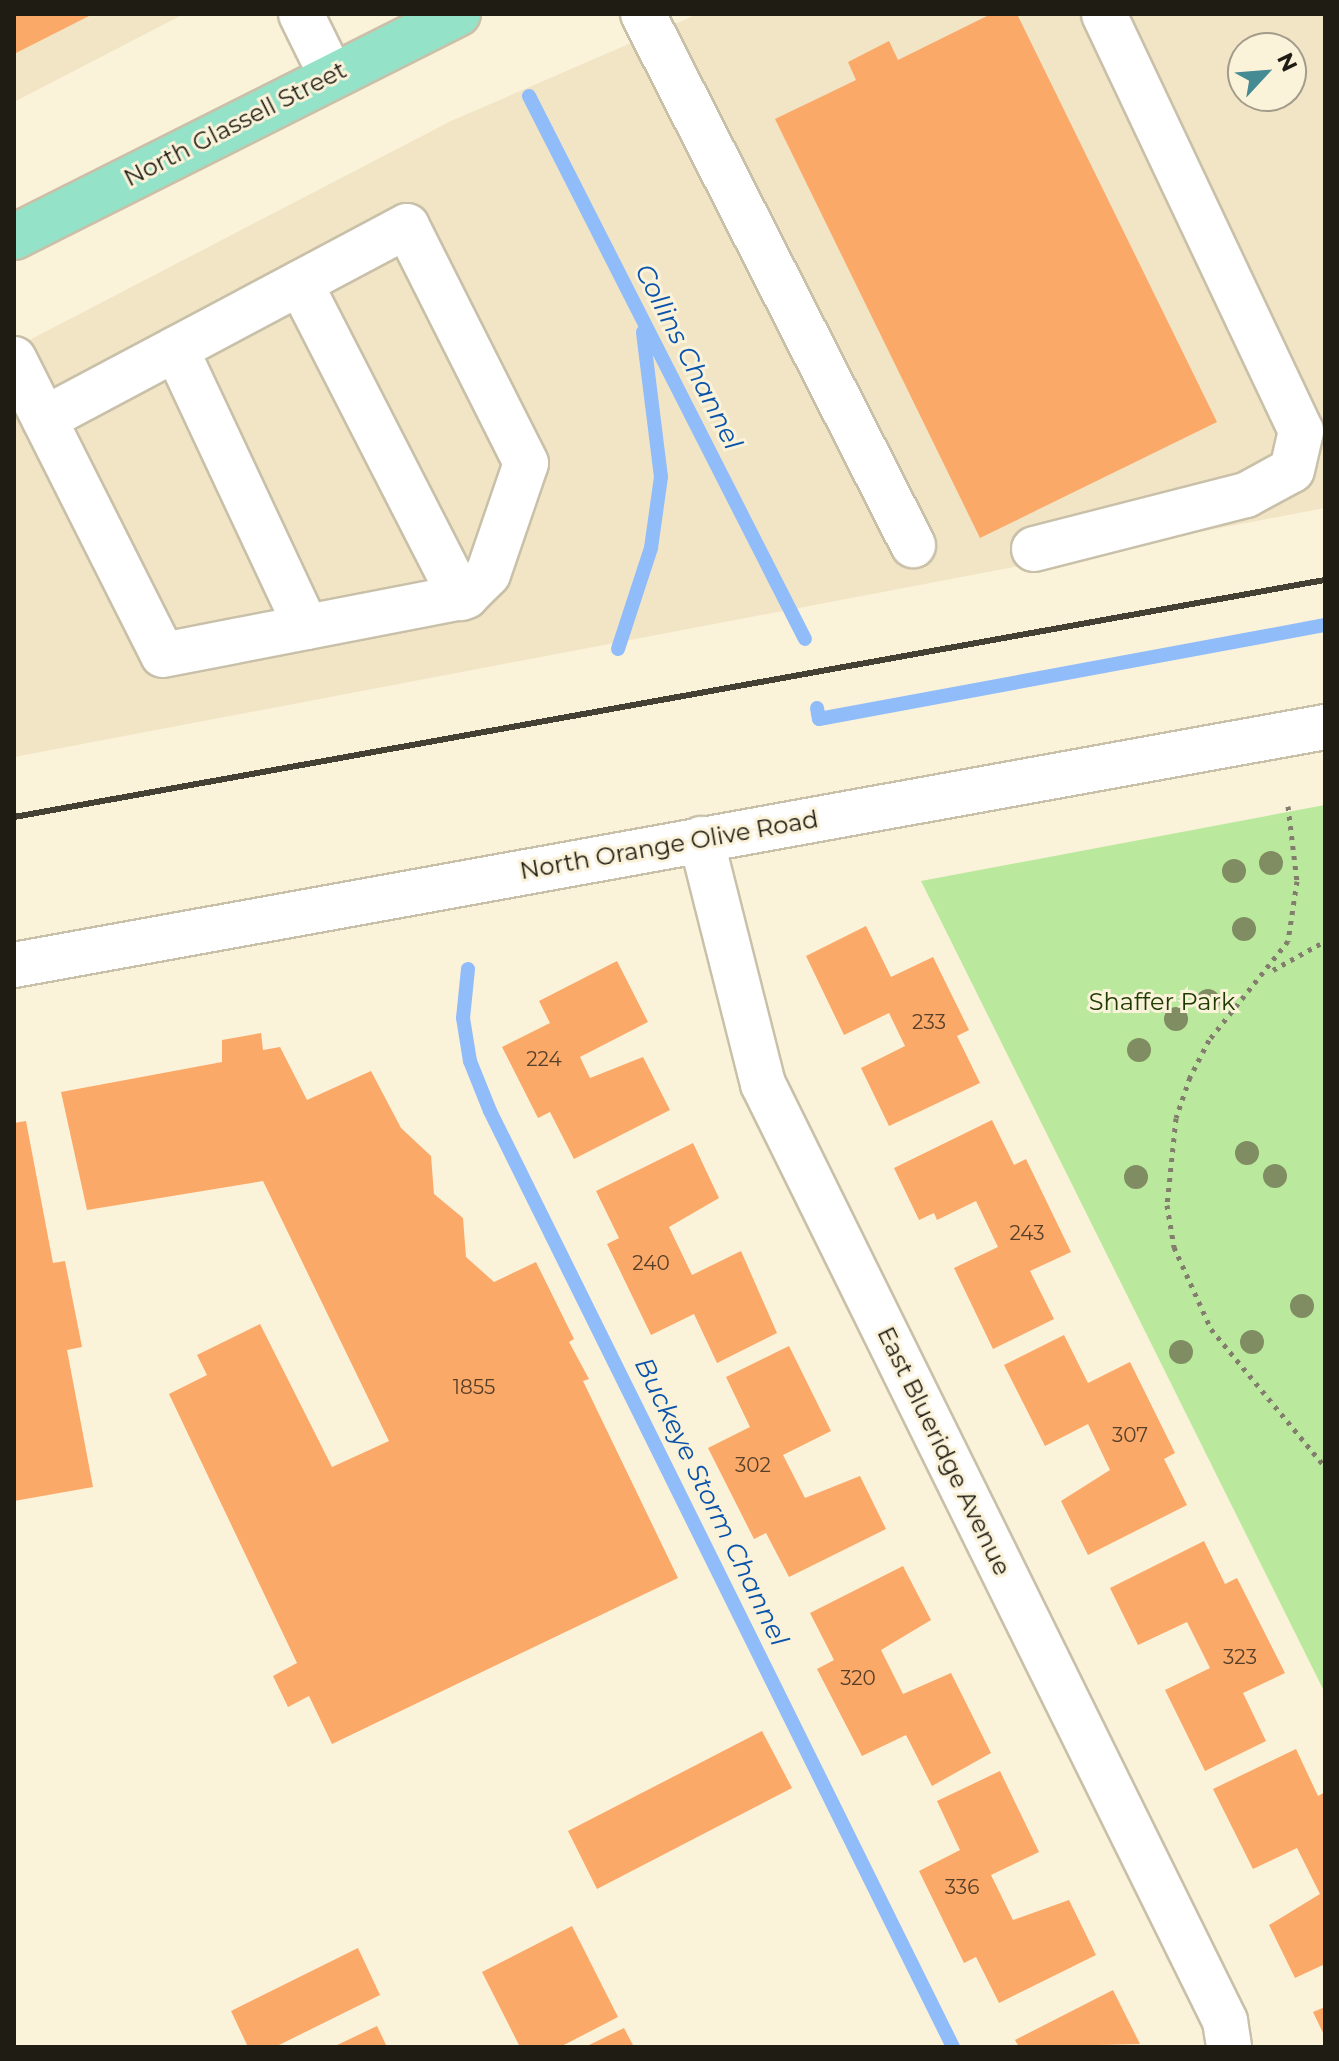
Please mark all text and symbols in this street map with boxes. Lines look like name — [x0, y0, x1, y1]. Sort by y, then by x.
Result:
north arrow — [1227, 32, 1307, 112]
text: N — [1271, 48, 1303, 76]
street label: North Glassell Street — [119, 55, 351, 193]
water label: Collins Channel — [628, 259, 748, 455]
street label: North Orange Olive Road — [518, 805, 820, 885]
park label: Shaffer Park — [1089, 988, 1235, 1016]
house number: 233 — [912, 1010, 946, 1034]
house number: 224 — [526, 1047, 562, 1071]
house number: 243 — [1009, 1221, 1045, 1245]
house number: 240 — [632, 1251, 670, 1275]
street label: East Blueridge Avenue — [871, 1322, 1017, 1580]
water label: Buckeye Storm Channel — [628, 1353, 794, 1651]
house number: 1855 — [453, 1375, 495, 1399]
house number: 307 — [1112, 1423, 1148, 1447]
house number: 302 — [735, 1453, 771, 1477]
house number: 323 — [1223, 1645, 1257, 1669]
house number: 320 — [840, 1666, 876, 1690]
house number: 336 — [945, 1875, 979, 1899]

